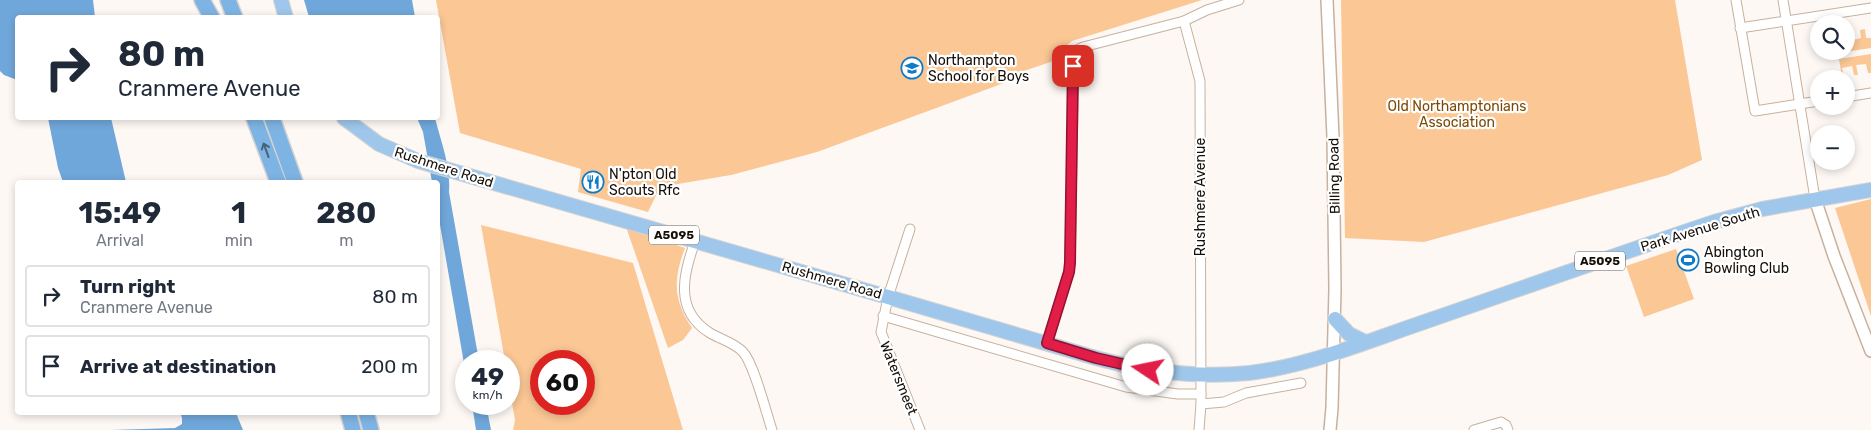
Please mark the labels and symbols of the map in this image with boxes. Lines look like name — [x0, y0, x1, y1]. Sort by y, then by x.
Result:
pin — [1052, 45, 1094, 87]
place label: Northampton School for Boys — [928, 52, 1029, 85]
school or university icon: Northampton School for Boys — [900, 56, 924, 80]
park label: Old Northamptonians Association — [1388, 98, 1526, 131]
street label: Rushmere Avenue — [1192, 138, 1209, 256]
street label: Billing Road — [1325, 138, 1344, 214]
one-way arrow — [261, 143, 270, 158]
street label: Rushmere Road — [392, 143, 496, 192]
place label: N'pton Old Scouts Rfc — [609, 166, 680, 199]
restaurant icon: N'pton Old Scouts Rfc — [581, 170, 605, 194]
street label: Park Avenue South — [1639, 203, 1762, 256]
road number: A5095 — [649, 226, 699, 244]
place label: Abington Bowling Club — [1704, 244, 1789, 277]
sports icon: Abington Bowling Club — [1676, 248, 1700, 272]
road number: A5095 — [1575, 252, 1625, 270]
street label: Rushmere Road — [780, 258, 884, 303]
street label: Watersmeet — [876, 339, 921, 418]
position arrow — [1121, 343, 1173, 395]
speed limit sign: 60 — [530, 350, 595, 415]

